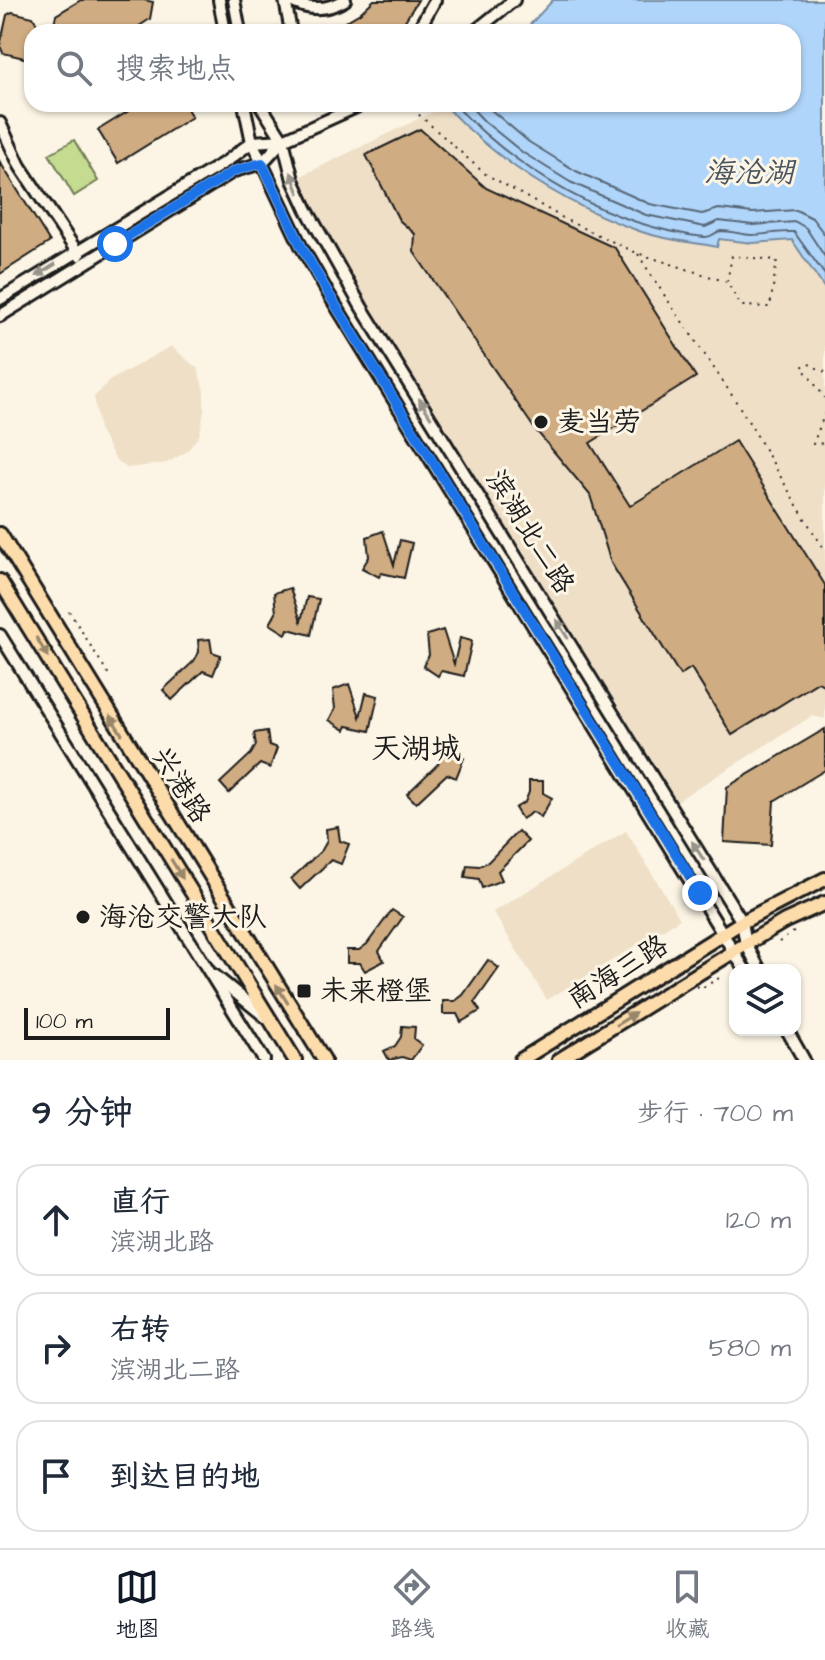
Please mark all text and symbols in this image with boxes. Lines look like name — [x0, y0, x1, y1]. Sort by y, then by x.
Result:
search box — [24, 24, 801, 112]
icon: search — [52, 46, 96, 90]
text: 搜索地点 — [116, 48, 236, 90]
water label: 海沧湖 — [704, 152, 797, 194]
one-way arrow — [288, 171, 301, 195]
route start — [97, 226, 133, 262]
one-way arrow — [35, 263, 57, 277]
one-way arrow — [419, 397, 433, 419]
place label: 麦当劳 — [557, 403, 641, 442]
marker: 麦当劳 — [532, 413, 550, 431]
street label: 滨湖北二路 — [476, 462, 584, 602]
one-way arrow — [555, 618, 569, 640]
one-way arrow — [34, 636, 48, 658]
one-way arrow — [109, 714, 123, 736]
district label: 天湖城 — [371, 728, 461, 770]
street label: 兴港路 — [142, 739, 220, 831]
one-way arrow — [691, 839, 706, 862]
one-way arrow — [170, 858, 184, 880]
route end — [682, 875, 718, 911]
place label: 海沧交警大队 — [99, 898, 267, 937]
marker: 海沧交警大队 — [74, 908, 92, 926]
street label: 南海三路 — [560, 926, 676, 1018]
map controls — [729, 964, 801, 1036]
button: layers — [729, 964, 801, 1036]
place label: 未来橙堡 — [320, 972, 432, 1011]
marker: 未来橙堡 — [295, 982, 313, 1000]
one-way arrow — [276, 983, 290, 1005]
scale bar — [24, 1004, 170, 1040]
text: 100 m — [36, 1006, 93, 1037]
one-way arrow — [615, 1012, 637, 1026]
text: 9 分钟 — [32, 1089, 133, 1137]
text: 步行 · 700 m — [637, 1095, 793, 1131]
text: 直行 — [110, 1181, 170, 1223]
icon: ahead — [34, 1198, 78, 1242]
text: 120 m — [726, 1202, 791, 1238]
text: 滨湖北路 — [110, 1224, 214, 1260]
text: 右转 — [110, 1309, 170, 1351]
icon: right — [34, 1326, 78, 1370]
text: 580 m — [709, 1330, 791, 1366]
text: 滨湖北二路 — [110, 1352, 240, 1388]
icon: arrive — [34, 1454, 78, 1498]
text: 到达目的地 — [110, 1456, 260, 1498]
tab: 地图 — [115, 1565, 160, 1645]
tab: 路线 — [390, 1565, 435, 1645]
tab: 收藏 — [665, 1565, 710, 1645]

